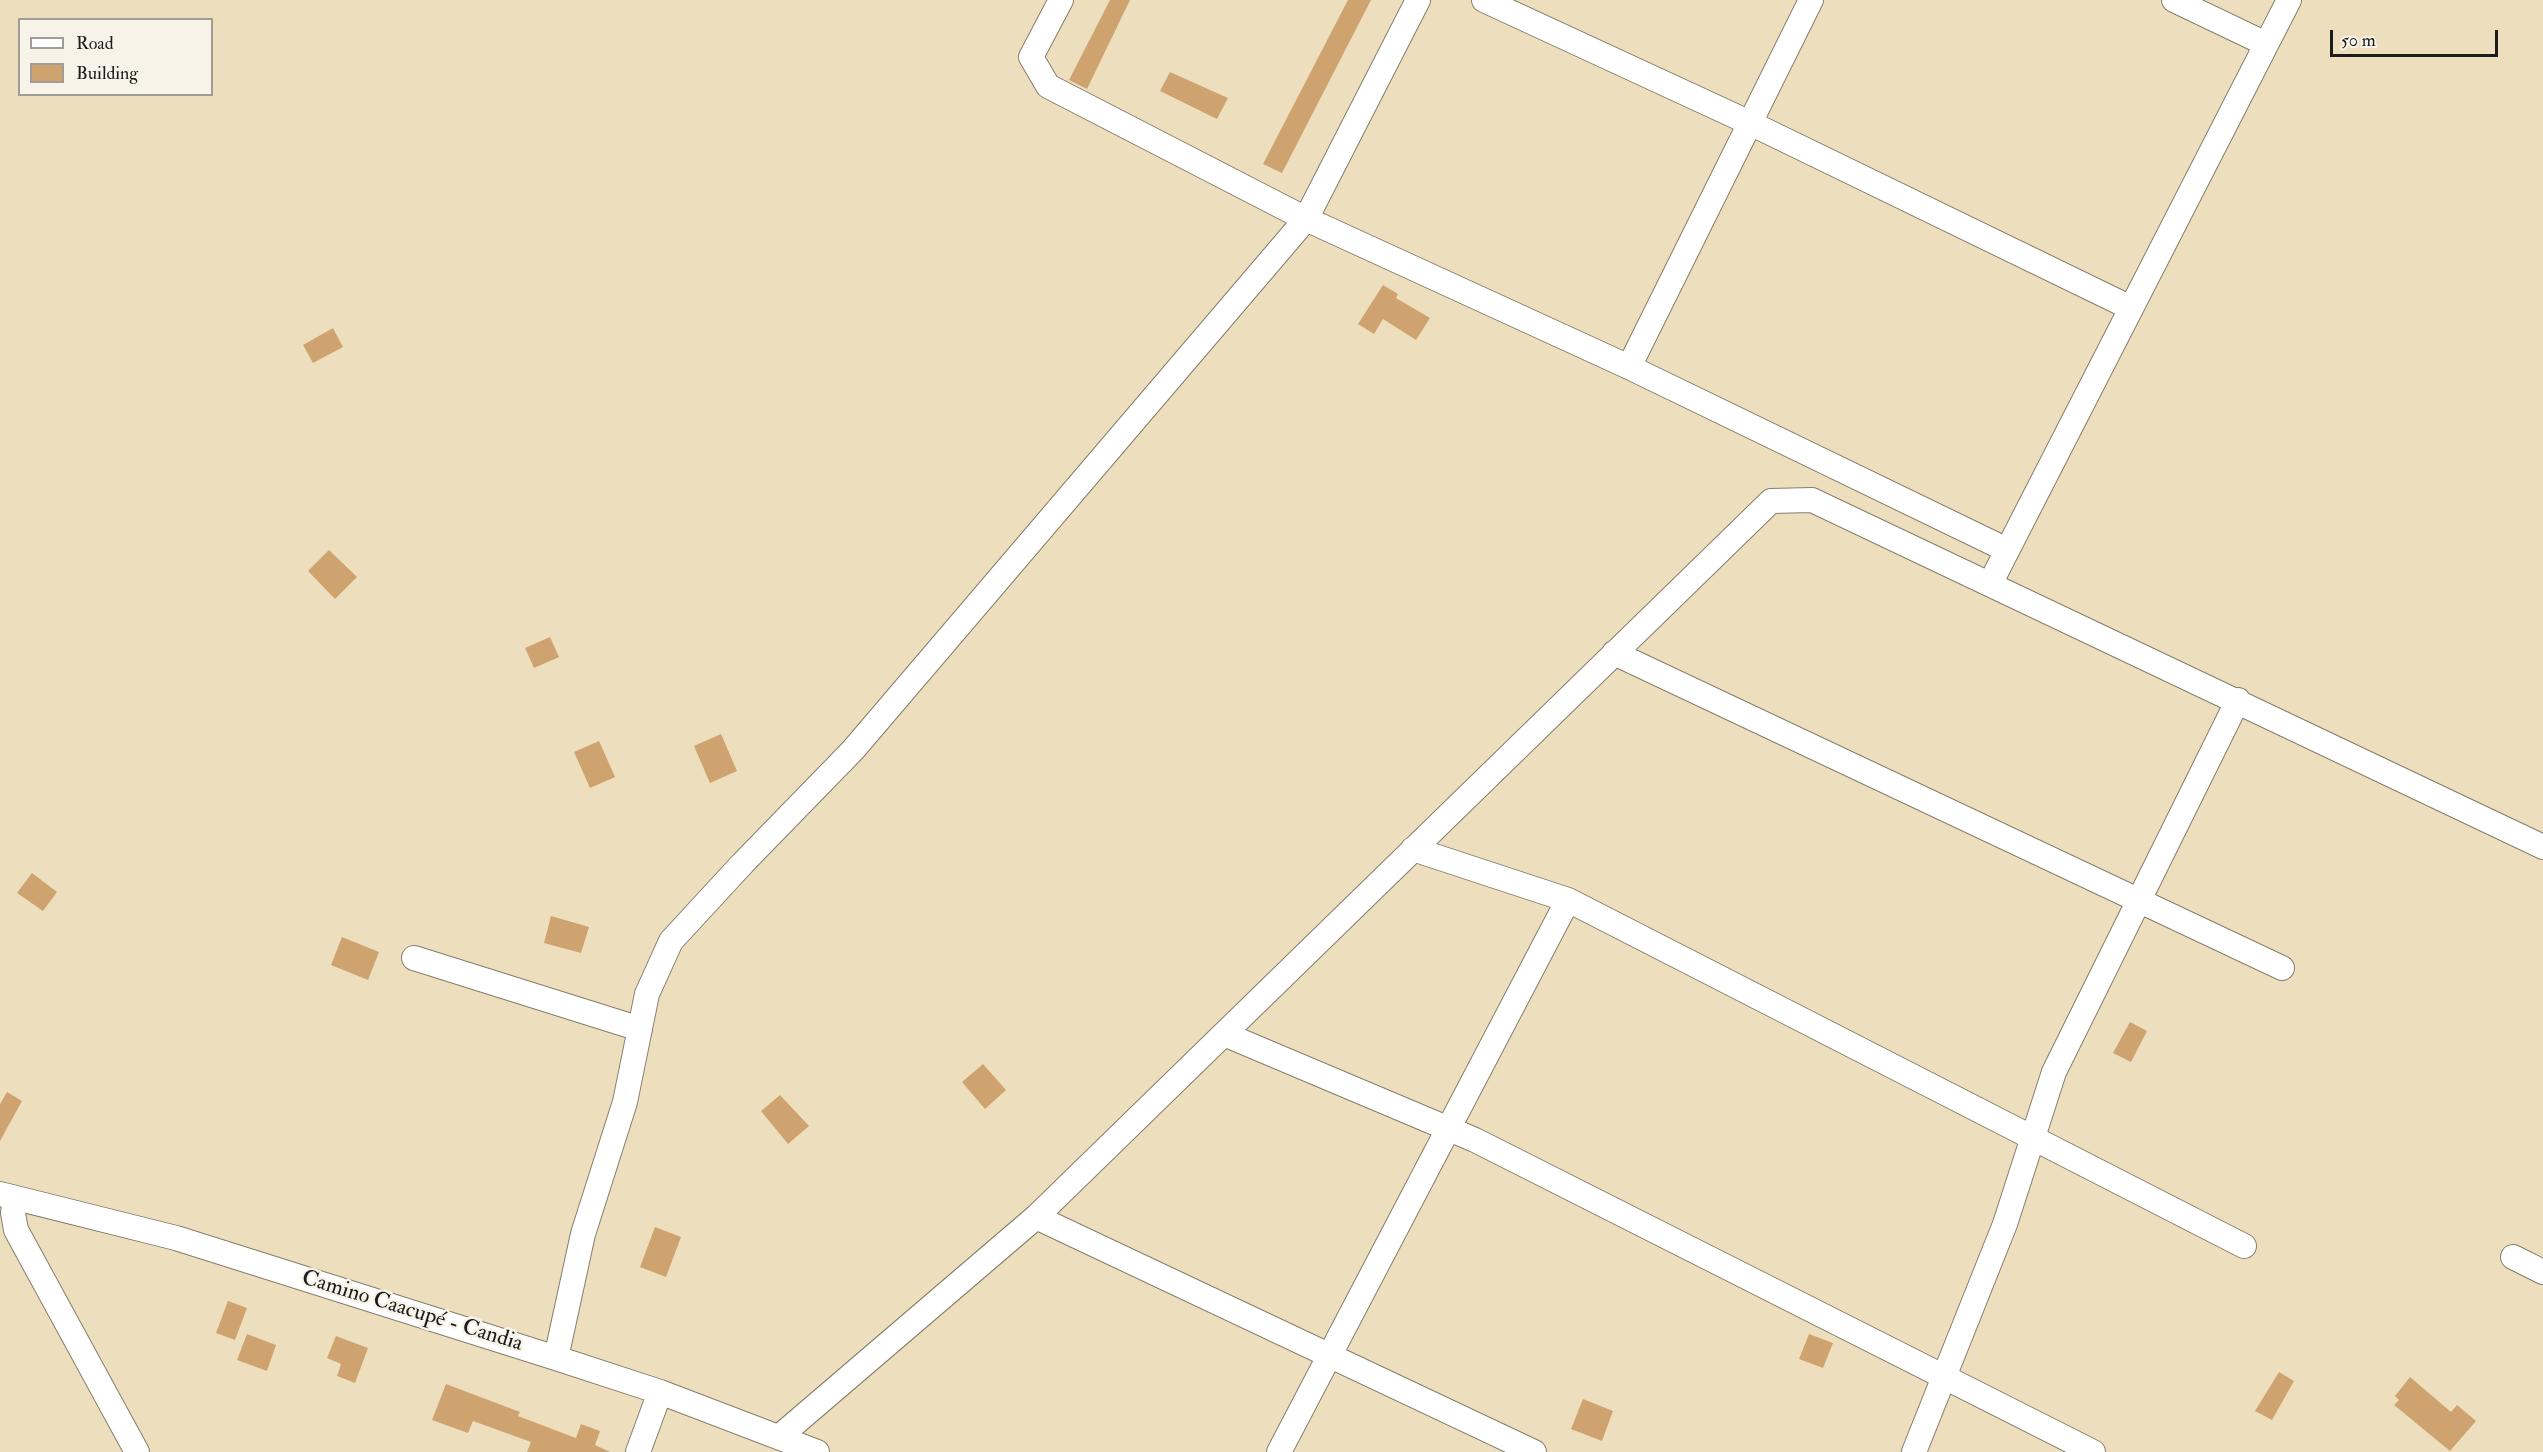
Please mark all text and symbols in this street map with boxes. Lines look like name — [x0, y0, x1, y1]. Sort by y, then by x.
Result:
legend — [18, 18, 213, 96]
scale bar — [2333, 18, 2501, 56]
text: 50 m — [2341, 29, 2376, 52]
text: Road — [76, 32, 114, 55]
text: Building — [76, 62, 138, 85]
street label: Camino Caacupé - Candia — [298, 1266, 526, 1358]

